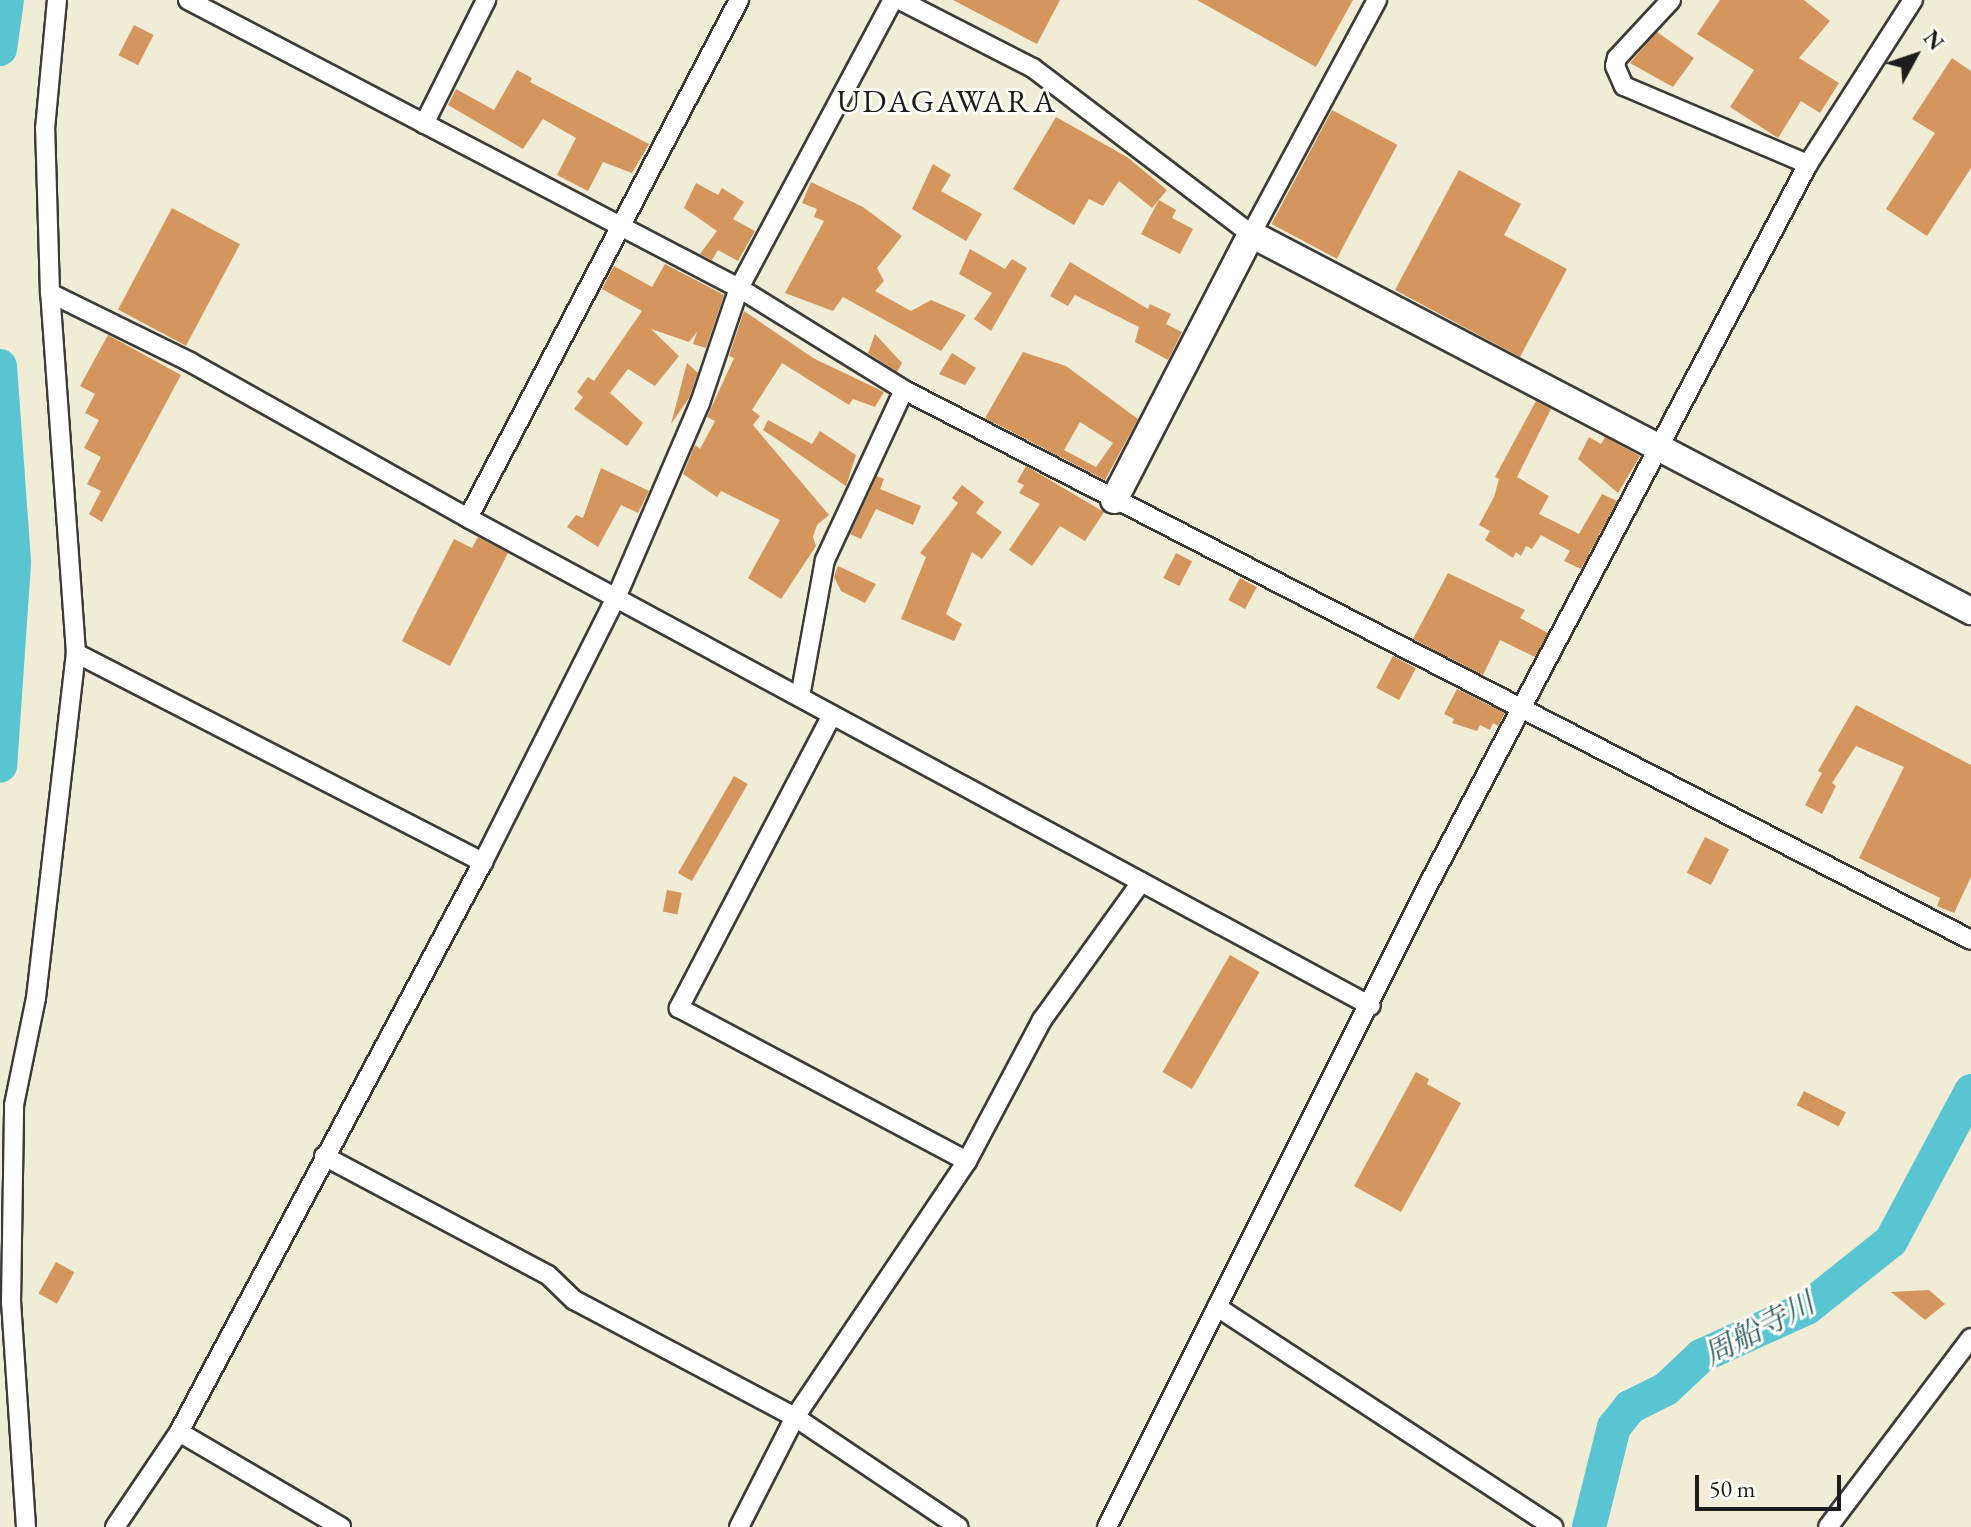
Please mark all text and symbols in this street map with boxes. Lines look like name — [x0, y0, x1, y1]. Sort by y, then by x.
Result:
north arrow — [1875, 16, 1955, 96]
text: N — [1917, 24, 1951, 56]
district label: UDAGAWARA — [837, 82, 1057, 120]
water label: 周船寺川 — [1698, 1285, 1820, 1373]
scale bar — [1699, 1459, 1845, 1509]
text: 50 m — [1709, 1473, 1756, 1504]

